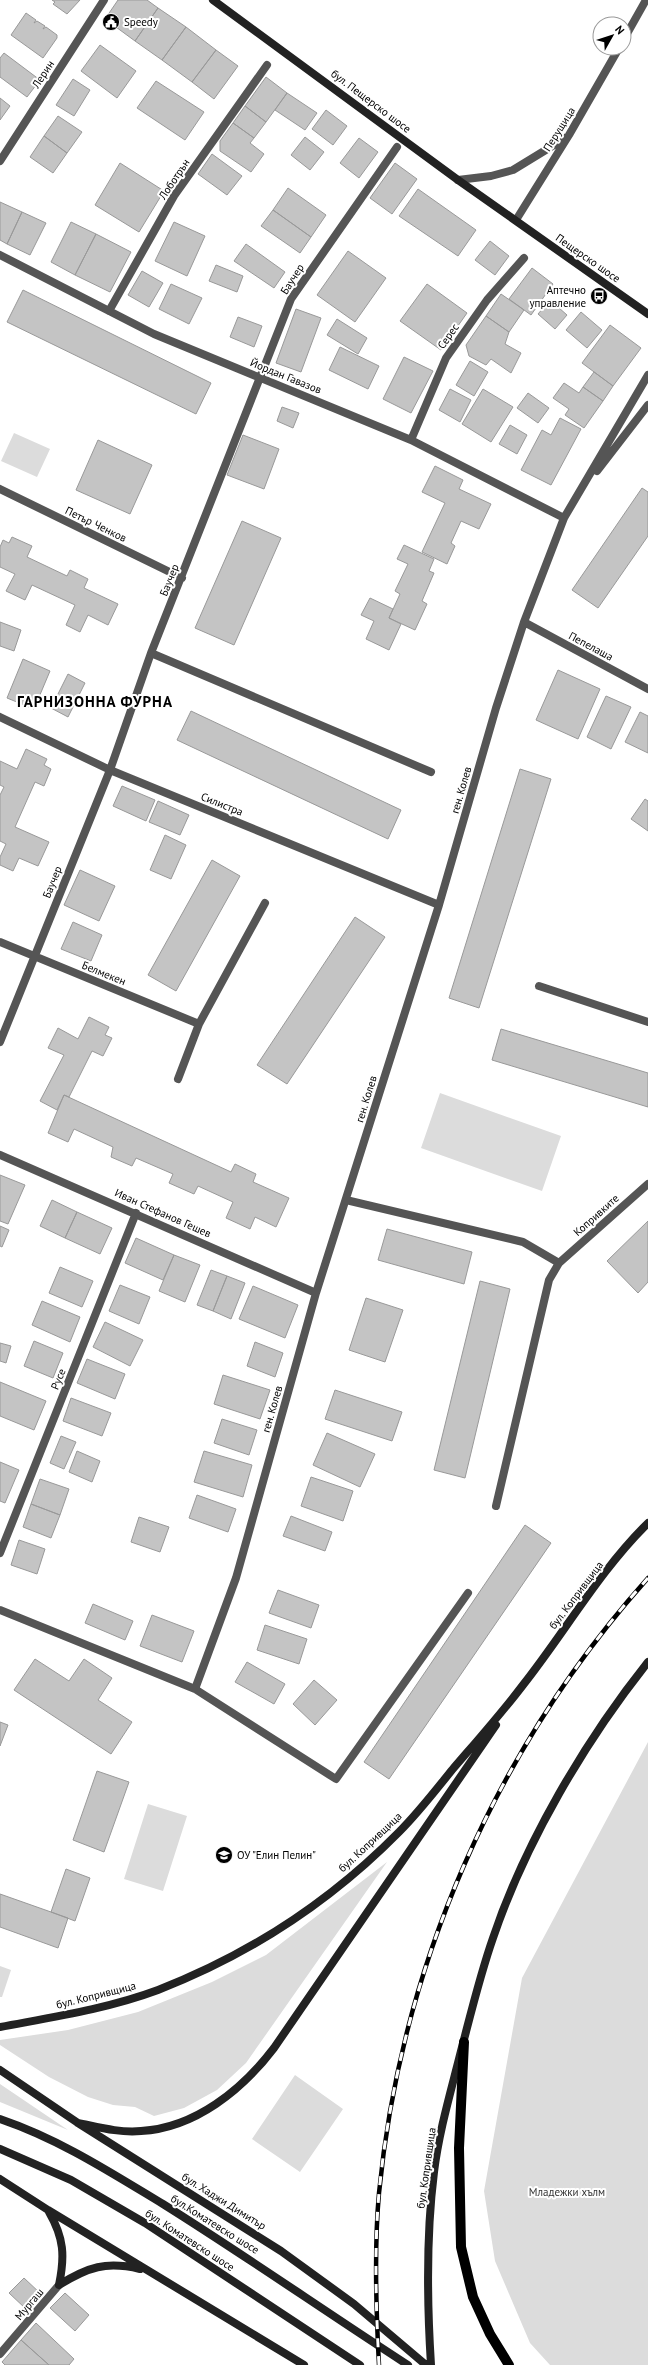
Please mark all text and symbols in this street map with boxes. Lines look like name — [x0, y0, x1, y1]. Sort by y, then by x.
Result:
public building icon: Speedy — [101, 12, 121, 32]
place label: Speedy — [124, 15, 159, 29]
north arrow — [592, 16, 632, 56]
text: N — [612, 22, 627, 37]
street label: Лерин — [28, 57, 57, 91]
street label: бул. Пещерско шосе — [328, 66, 414, 136]
street label: Перущица — [540, 104, 578, 154]
street label: Лоботрън — [155, 156, 193, 203]
street label: Пещерско шосе — [553, 231, 623, 286]
street label: Баучер — [277, 261, 307, 297]
place label: Аптечно управление — [529, 283, 586, 310]
bus stop icon: Аптечно управление — [589, 286, 609, 306]
street label: Серес — [434, 321, 462, 351]
street label: Йордан Гавазов — [248, 355, 324, 397]
street label: Петър Ченков — [63, 503, 129, 545]
street label: Баучер — [156, 562, 182, 598]
street label: Пепелаша — [566, 628, 616, 664]
district label: ГАРНИЗОННА ФУРНА — [17, 692, 173, 711]
street label: ген. Колев — [448, 765, 474, 815]
street label: Силистра — [199, 789, 245, 819]
street label: Баучер — [39, 864, 65, 900]
street label: Белмекен — [80, 958, 128, 988]
street label: ген. Колев — [352, 1074, 380, 1124]
street label: Иван Стефанов Гешев — [113, 1185, 213, 1241]
street label: Копривките — [570, 1191, 622, 1239]
street label: Русе — [47, 1366, 69, 1392]
street label: ген. Колев — [259, 1384, 285, 1434]
street label: бул. Копривщица — [546, 1558, 606, 1632]
street label: бул. Копривщица — [335, 1809, 405, 1875]
school or university icon: ОУ "Елин Пелин" — [214, 1845, 234, 1865]
place label: ОУ "Елин Пелин" — [237, 1848, 316, 1862]
street label: бул. Копривщица — [55, 1978, 137, 2012]
street label: бул. Копривщица — [413, 2127, 439, 2209]
street label: бул. Хаджи Димитър — [179, 2169, 269, 2233]
park label: Младежки хълм — [529, 2185, 605, 2199]
street label: бул.Коматевско шосе — [168, 2191, 262, 2257]
street label: бул. Коматевско шосе — [143, 2206, 238, 2274]
street label: Мургаш — [12, 2285, 46, 2323]

